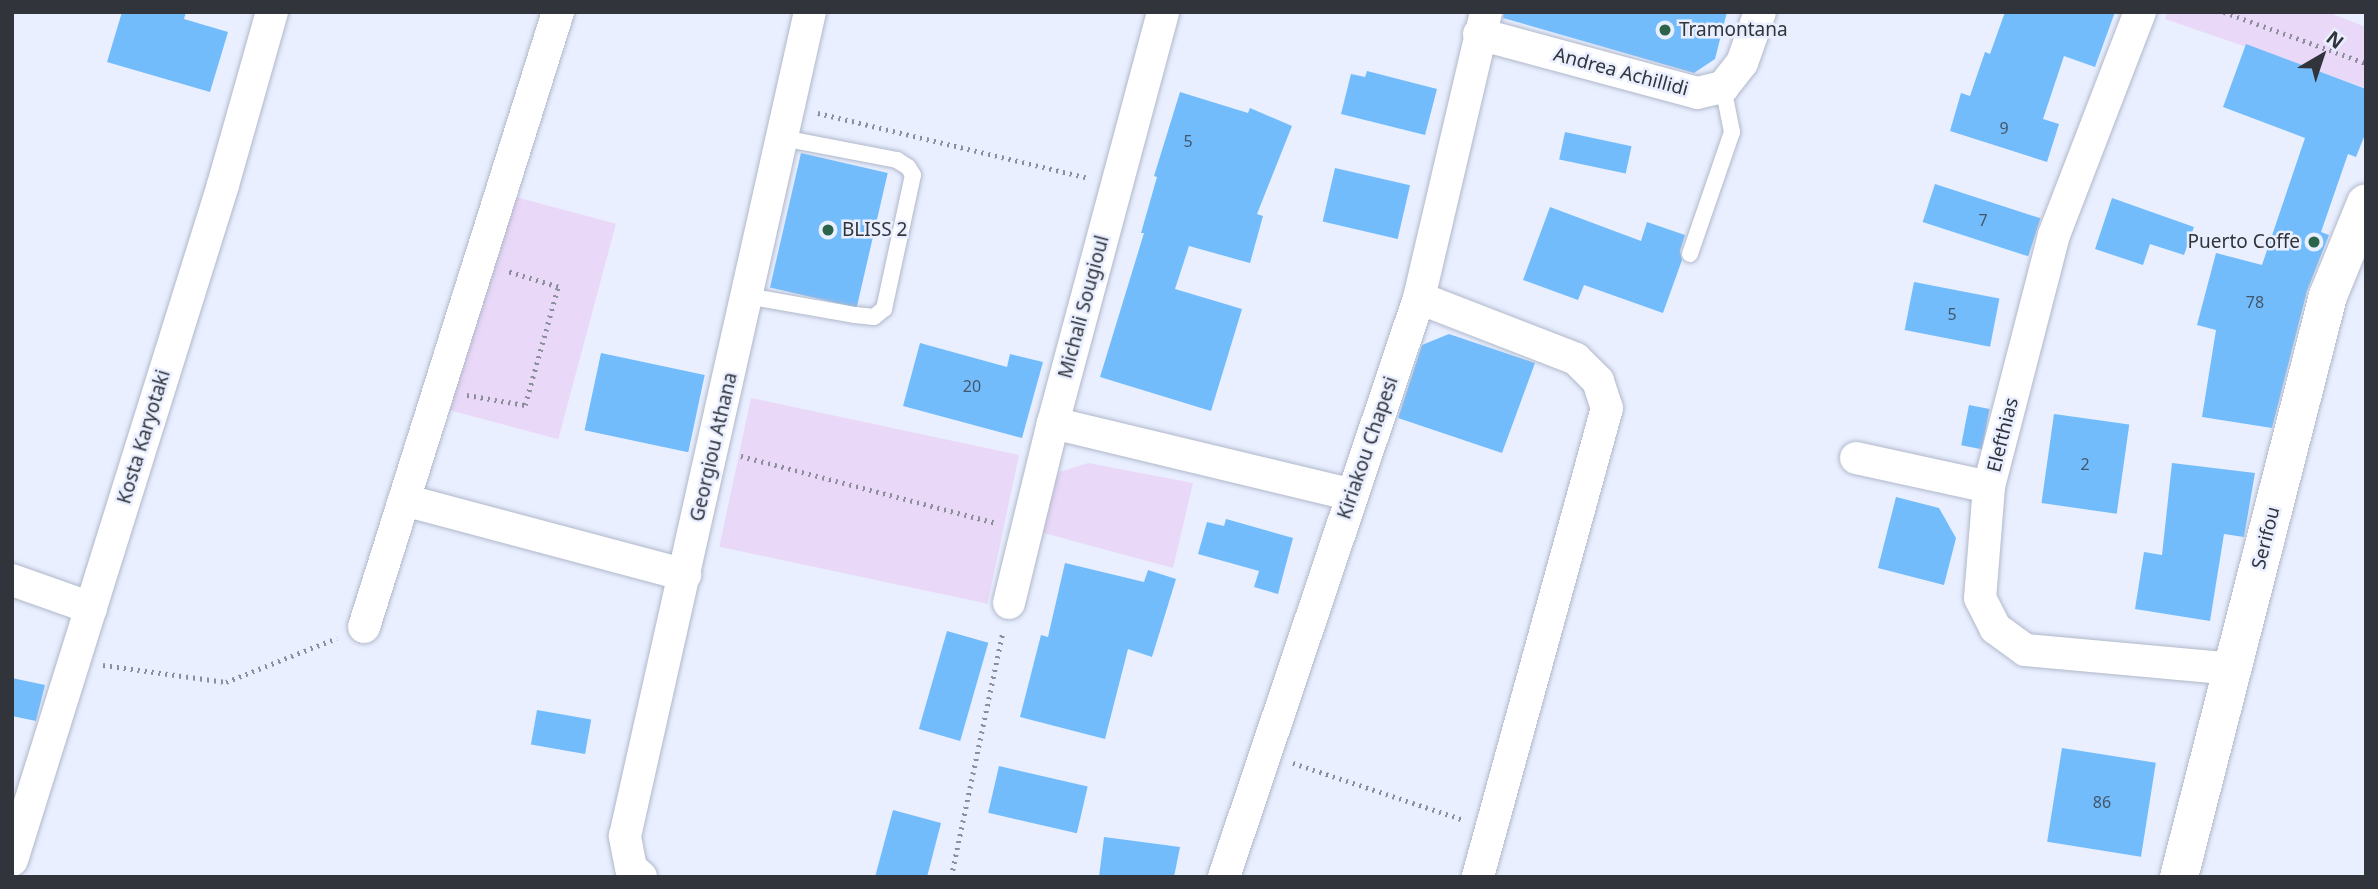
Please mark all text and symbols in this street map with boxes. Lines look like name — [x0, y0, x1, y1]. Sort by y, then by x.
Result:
place label: Tramontana — [1679, 19, 1788, 41]
north arrow — [2287, 21, 2357, 91]
marker: Tramontana — [1657, 22, 1673, 38]
text: N — [2321, 25, 2349, 55]
street label: Andrea Achillidi — [1551, 43, 1691, 101]
house number: 9 — [1999, 118, 2009, 138]
house number: 5 — [1183, 131, 1193, 151]
house number: 7 — [1978, 210, 1988, 230]
place label: BLISS 2 — [842, 219, 907, 241]
marker: BLISS 2 — [820, 222, 836, 238]
place label: Puerto Coffe — [2188, 231, 2300, 253]
street label: Michali Sougioul — [1054, 233, 1114, 381]
marker: Puerto Coffe — [2306, 234, 2322, 250]
house number: 78 — [2246, 292, 2264, 312]
house number: 5 — [1947, 304, 1957, 324]
street label: Kosta Karyotaki — [113, 367, 175, 507]
street label: Georgiou Athana — [686, 370, 742, 524]
street label: Kiriakou Chapesi — [1333, 374, 1403, 522]
house number: 20 — [963, 376, 981, 396]
street label: Elefthias — [1983, 395, 2023, 475]
house number: 2 — [2080, 454, 2090, 474]
street label: Serifou — [2247, 504, 2285, 572]
house number: 86 — [2093, 792, 2111, 812]

